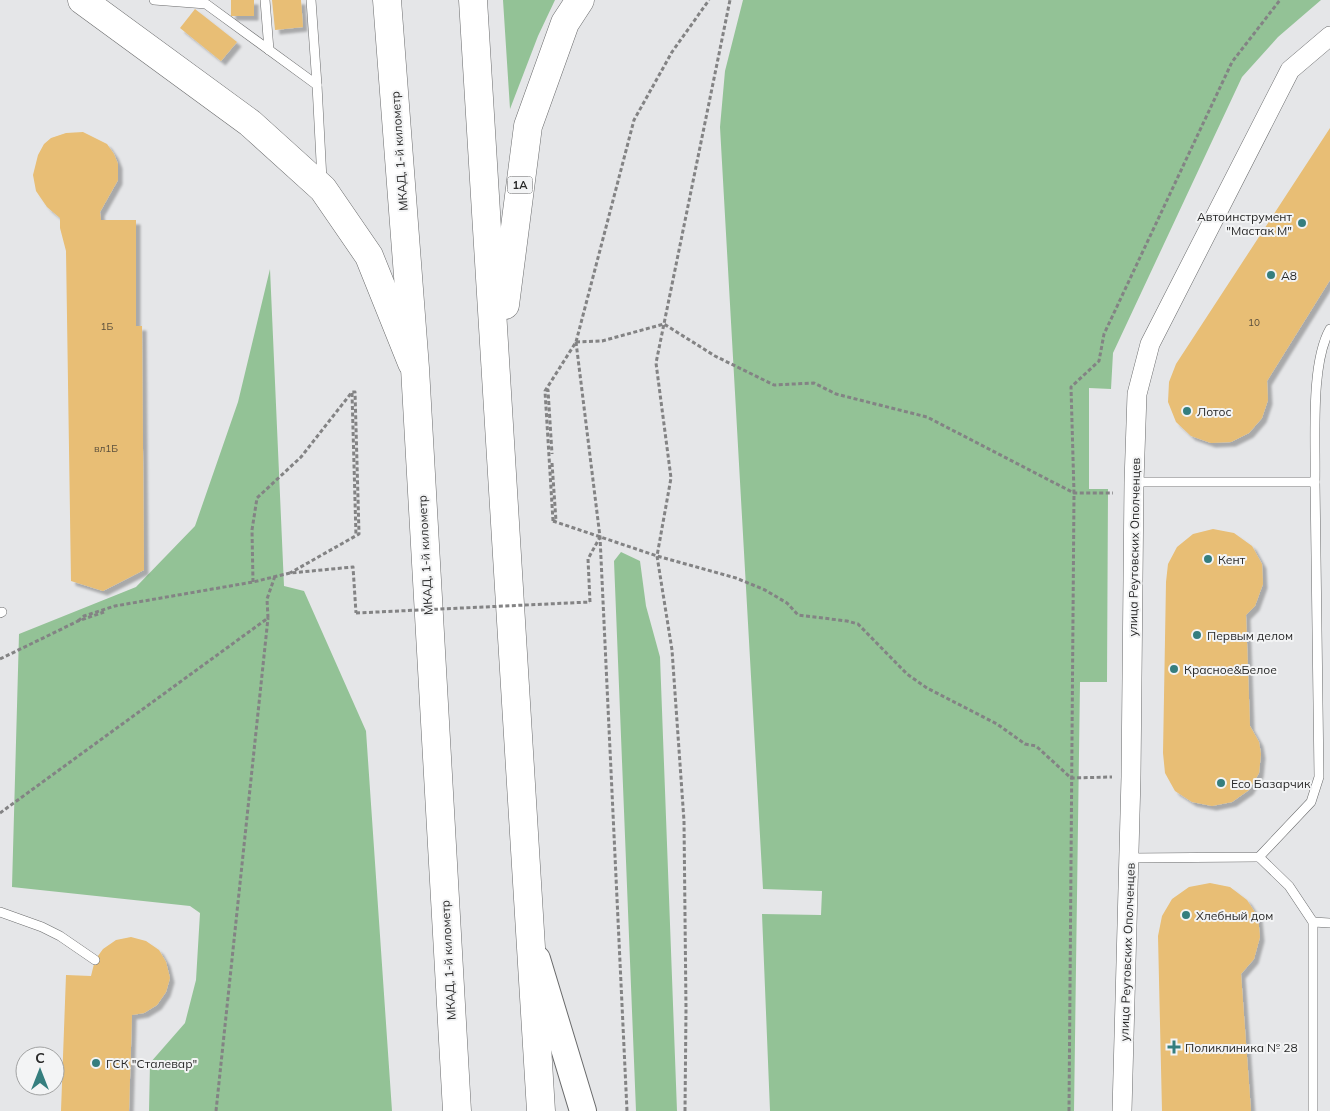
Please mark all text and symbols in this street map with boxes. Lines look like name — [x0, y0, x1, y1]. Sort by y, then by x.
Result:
street label: МКАД, 1-й километр — [387, 91, 411, 211]
road number: 1A — [508, 176, 532, 194]
place label: Автоинструмент "Мастак М" — [1197, 209, 1293, 238]
marker: Автоинструмент "Мастак М" — [1296, 217, 1308, 229]
place label: А8 — [1281, 268, 1297, 283]
marker: А8 — [1265, 269, 1277, 281]
house number: 10 — [1248, 316, 1260, 329]
house number: 1Б — [101, 320, 114, 333]
place label: Лотос — [1197, 404, 1232, 419]
marker: Лотос — [1181, 405, 1193, 417]
house number: вл1Б — [94, 442, 118, 455]
street label: улица Реутовских Ополченцев — [1125, 457, 1143, 637]
street label: МКАД, 1-й километр — [414, 495, 436, 615]
place label: Кент — [1218, 552, 1246, 567]
marker: Кент — [1202, 553, 1214, 565]
place label: Первым делом — [1207, 628, 1293, 643]
marker: Первым делом — [1191, 629, 1203, 641]
place label: Красное&Белое — [1184, 662, 1277, 677]
marker: Красное&Белое — [1168, 663, 1180, 675]
place label: Eco Базарчик — [1231, 776, 1311, 791]
marker: Eco Базарчик — [1215, 777, 1227, 789]
street label: улица Реутовских Ополченцев — [1116, 862, 1138, 1042]
street label: МКАД, 1-й километр — [437, 900, 459, 1020]
place label: Хлебный дом — [1196, 908, 1273, 923]
marker: Хлебный дом — [1180, 909, 1192, 921]
marker: Поликлиника № 28 — [1167, 1040, 1181, 1054]
place label: Поликлиника № 28 — [1185, 1040, 1298, 1055]
north arrow — [15, 1046, 65, 1096]
text: С — [35, 1049, 45, 1067]
place label: ГСК "Сталевар" — [106, 1056, 197, 1071]
marker: ГСК "Сталевар" — [90, 1057, 102, 1069]

